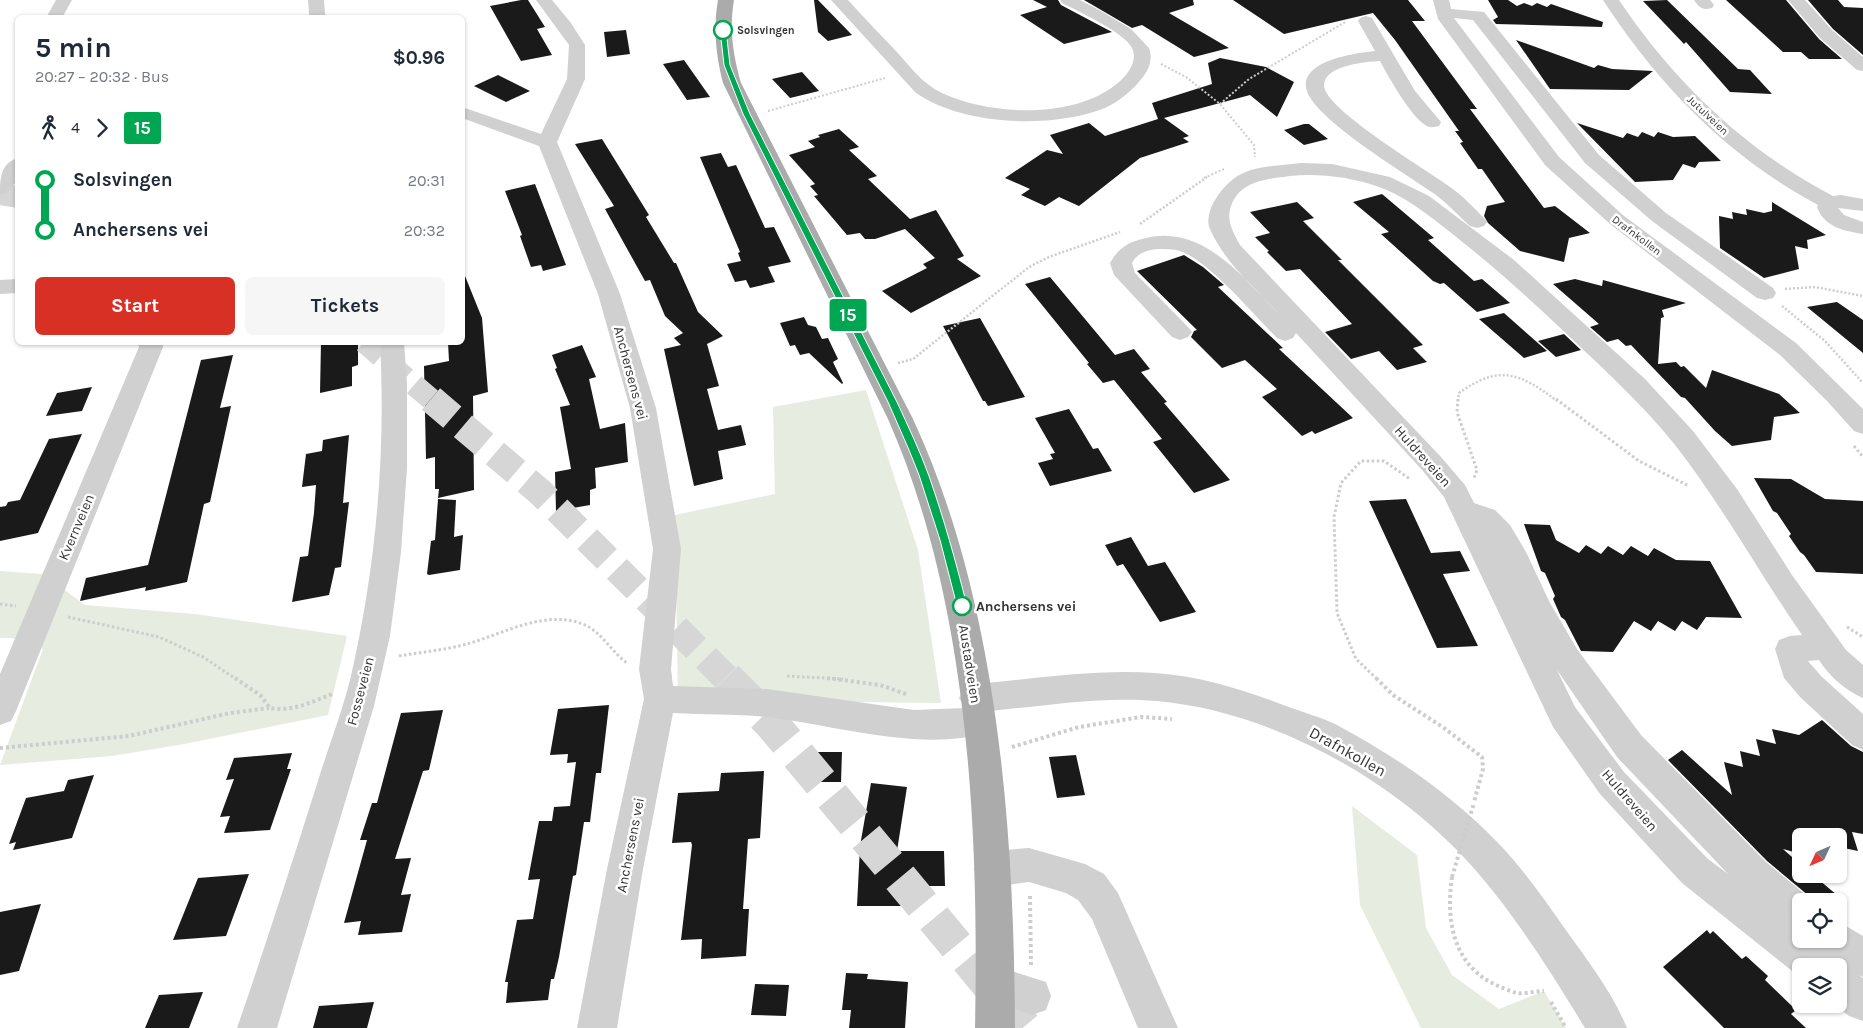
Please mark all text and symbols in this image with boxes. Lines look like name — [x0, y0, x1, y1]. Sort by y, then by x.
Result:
marker: Solsvingen — [713, 20, 733, 40]
place label: Solsvingen — [737, 24, 795, 37]
text: 5 min — [35, 31, 112, 64]
text: $0.96 — [393, 47, 445, 69]
text: 20:27 – 20:32 · Bus — [35, 67, 169, 86]
street label: Jutulveien — [1684, 93, 1731, 138]
icon: walk — [35, 114, 63, 142]
icon: forward — [88, 114, 116, 142]
text: 15 — [134, 117, 151, 139]
text: 4 — [71, 118, 80, 137]
text: Solsvingen — [73, 169, 173, 191]
text: 20:31 — [408, 171, 445, 190]
street label: Drafnkollen — [1609, 213, 1664, 258]
text: Anchersens vei — [73, 219, 209, 241]
text: 20:32 — [404, 221, 445, 240]
button: Start — [35, 277, 235, 335]
button: Tickets — [245, 277, 445, 335]
line badge: 15 — [826, 299, 870, 331]
text: 15 — [840, 304, 856, 326]
street label: Anchersens vei — [610, 324, 651, 422]
street label: Huldreveien — [1391, 422, 1454, 490]
street label: Kvernveien — [55, 492, 98, 563]
marker: Anchersens vei — [952, 596, 972, 616]
place label: Anchersens vei — [976, 598, 1076, 615]
street label: Austadveien — [955, 624, 984, 705]
street label: Fosseveien — [343, 655, 378, 727]
street label: Drafnkollen — [1306, 723, 1389, 780]
street label: Huldreveien — [1598, 766, 1661, 835]
street label: Anchersens vei — [613, 796, 648, 894]
north arrow — [1792, 828, 1848, 882]
map controls — [1792, 828, 1847, 1013]
button: locate — [1792, 893, 1847, 948]
button: layers — [1792, 958, 1847, 1013]

